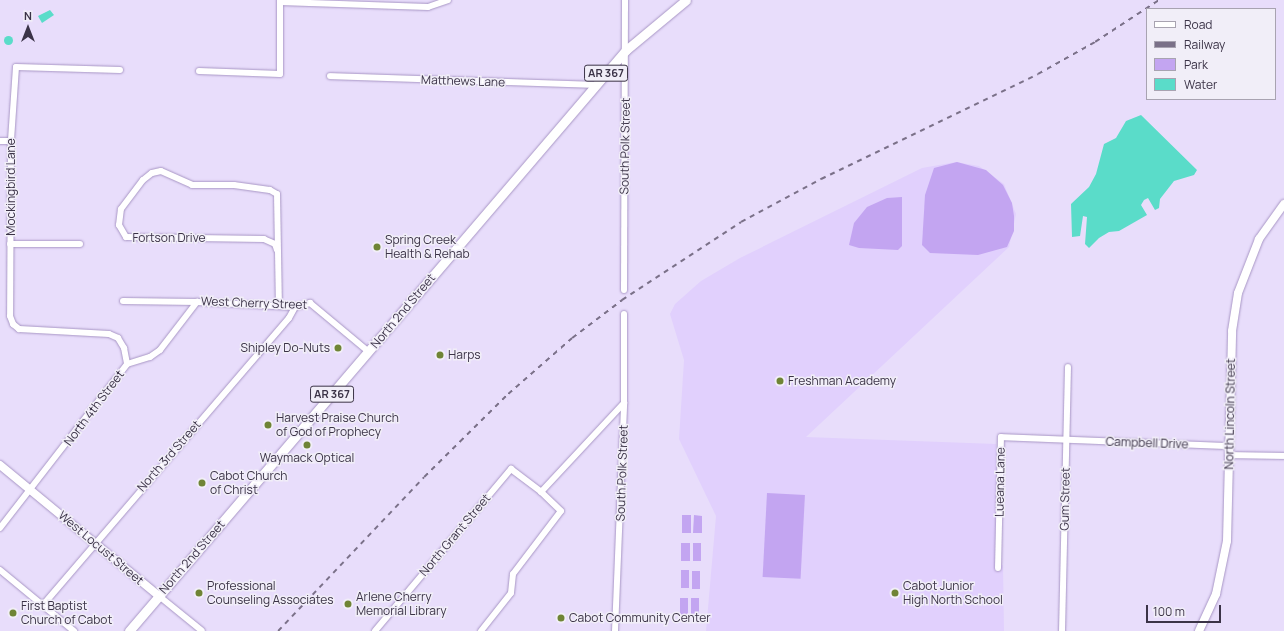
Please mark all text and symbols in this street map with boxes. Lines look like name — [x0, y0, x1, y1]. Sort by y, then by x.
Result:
north arrow — [8, 8, 48, 48]
text: N — [24, 8, 32, 23]
legend — [1146, 8, 1276, 100]
text: Road — [1184, 16, 1212, 33]
text: Railway — [1184, 36, 1225, 53]
text: Park — [1184, 56, 1208, 73]
road number: AR 367 — [584, 64, 628, 82]
street label: Matthews Lane — [421, 72, 505, 90]
text: Water — [1184, 76, 1217, 93]
street label: South Polk Street — [617, 98, 633, 194]
street label: Mockingbird Lane — [4, 138, 18, 236]
street label: Fortson Drive — [132, 231, 206, 245]
place label: Spring Creek Health & Rehab — [385, 233, 470, 261]
marker: Spring Creek Health & Rehab — [372, 242, 382, 252]
street label: North 2nd Street — [368, 271, 438, 351]
street label: West Cherry Street — [201, 294, 307, 312]
place label: Shipley Do-Nuts — [240, 341, 330, 355]
marker: Shipley Do-Nuts — [333, 343, 343, 353]
place label: Harps — [448, 348, 481, 362]
marker: Harps — [435, 350, 445, 360]
street label: North Lincoln Street — [1222, 358, 1238, 470]
street label: North 4th Street — [61, 367, 127, 449]
place label: Freshman Academy — [788, 374, 896, 388]
marker: Freshman Academy — [775, 376, 785, 386]
road number: AR 367 — [310, 385, 354, 403]
place label: Harvest Praise Church of God of Prophecy — [276, 411, 399, 439]
street label: North 3rd Street — [134, 417, 204, 495]
marker: Harvest Praise Church of God of Prophecy — [263, 420, 273, 430]
street label: South Polk Street — [613, 424, 631, 522]
street label: Campbell Drive — [1105, 434, 1189, 452]
marker: Waymack Optical — [302, 440, 312, 450]
street label: Lueana Lane — [992, 447, 1008, 517]
place label: Waymack Optical — [260, 451, 354, 465]
street label: Gum Street — [1057, 467, 1073, 531]
place label: Cabot Church of Christ — [210, 469, 287, 497]
marker: Cabot Church of Christ — [197, 478, 207, 488]
street label: North Grant Street — [416, 491, 494, 579]
street label: West Locust Street — [55, 508, 147, 588]
street label: North 2nd Street — [156, 517, 228, 597]
place label: Professional Counseling Associates — [207, 579, 334, 607]
place label: Cabot Junior High North School — [903, 579, 1003, 607]
marker: Professional Counseling Associates — [194, 588, 204, 598]
marker: Cabot Junior High North School — [890, 588, 900, 598]
place label: Arlene Cherry Memorial Library — [356, 590, 447, 618]
scale bar — [1148, 597, 1223, 623]
place label: First Baptist Church of Cabot — [21, 599, 112, 627]
marker: Arlene Cherry Memorial Library — [343, 599, 353, 609]
text: 100 m — [1153, 603, 1185, 620]
marker: First Baptist Church of Cabot — [8, 608, 18, 618]
place label: Cabot Community Center — [569, 611, 711, 625]
marker: Cabot Community Center — [556, 613, 566, 623]

